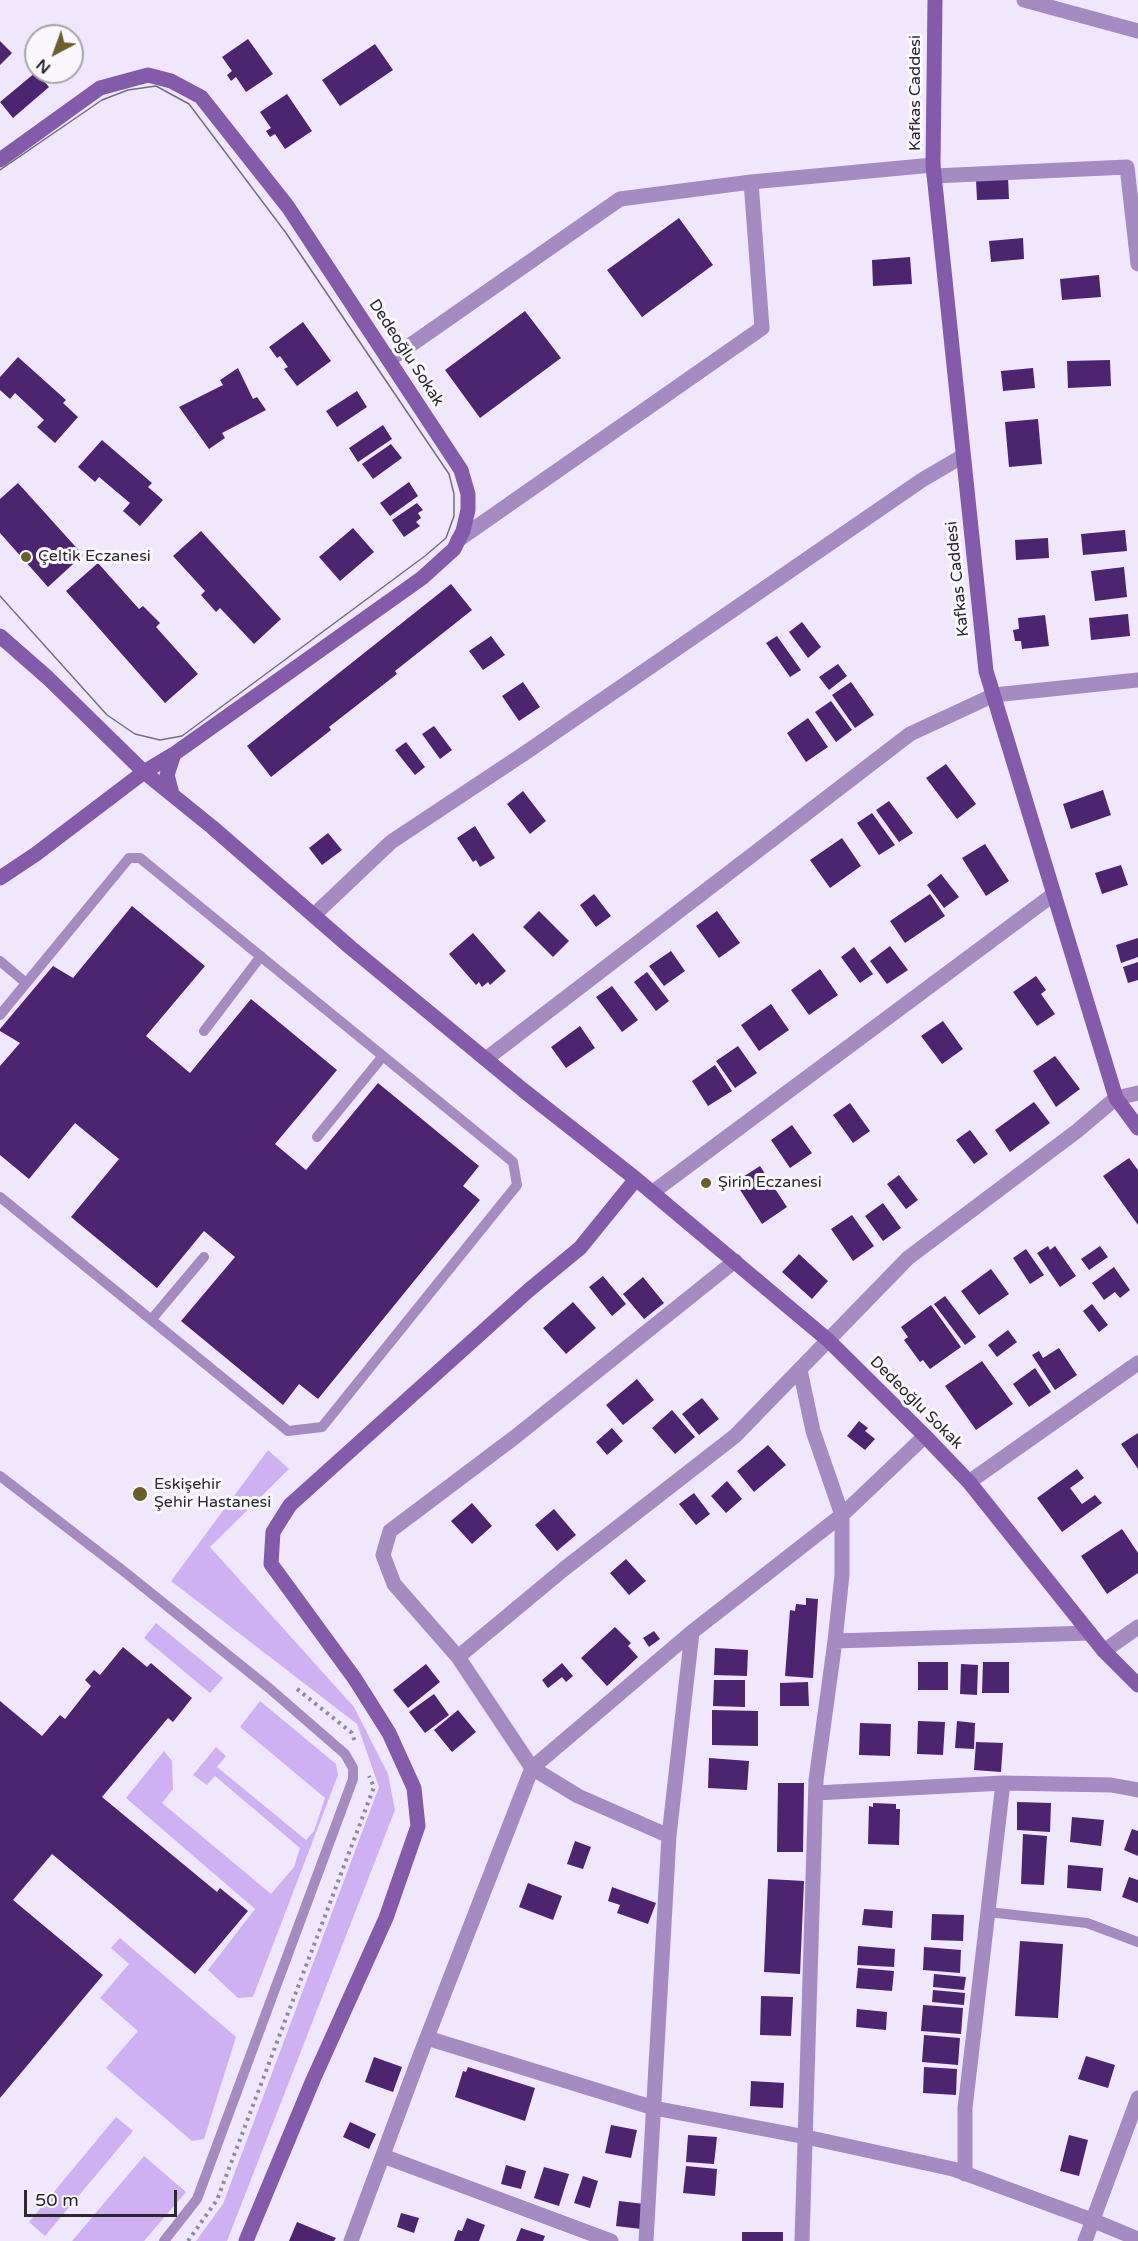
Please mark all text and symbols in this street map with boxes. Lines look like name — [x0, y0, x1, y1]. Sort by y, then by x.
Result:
north arrow — [24, 24, 84, 84]
street label: Kafkas Caddesi — [906, 35, 926, 151]
text: N — [32, 54, 55, 78]
street label: Dedeoğlu Sokak — [364, 296, 448, 410]
street label: Kafkas Caddesi — [942, 520, 974, 638]
place label: Çeltik Eczanesi — [38, 547, 151, 567]
marker: Çeltik Eczanesi — [19, 550, 33, 564]
place label: Şirin Eczanesi — [718, 1173, 822, 1193]
marker: Şirin Eczanesi — [699, 1176, 713, 1190]
street label: Dedeoğlu Sokak — [866, 1353, 966, 1453]
place label: Eskişehir Şehir Hastanesi — [154, 1475, 271, 1513]
marker: Eskişehir Şehir Hastanesi — [131, 1485, 149, 1503]
scale bar — [27, 2178, 180, 2216]
text: 50 m — [35, 2189, 79, 2211]

